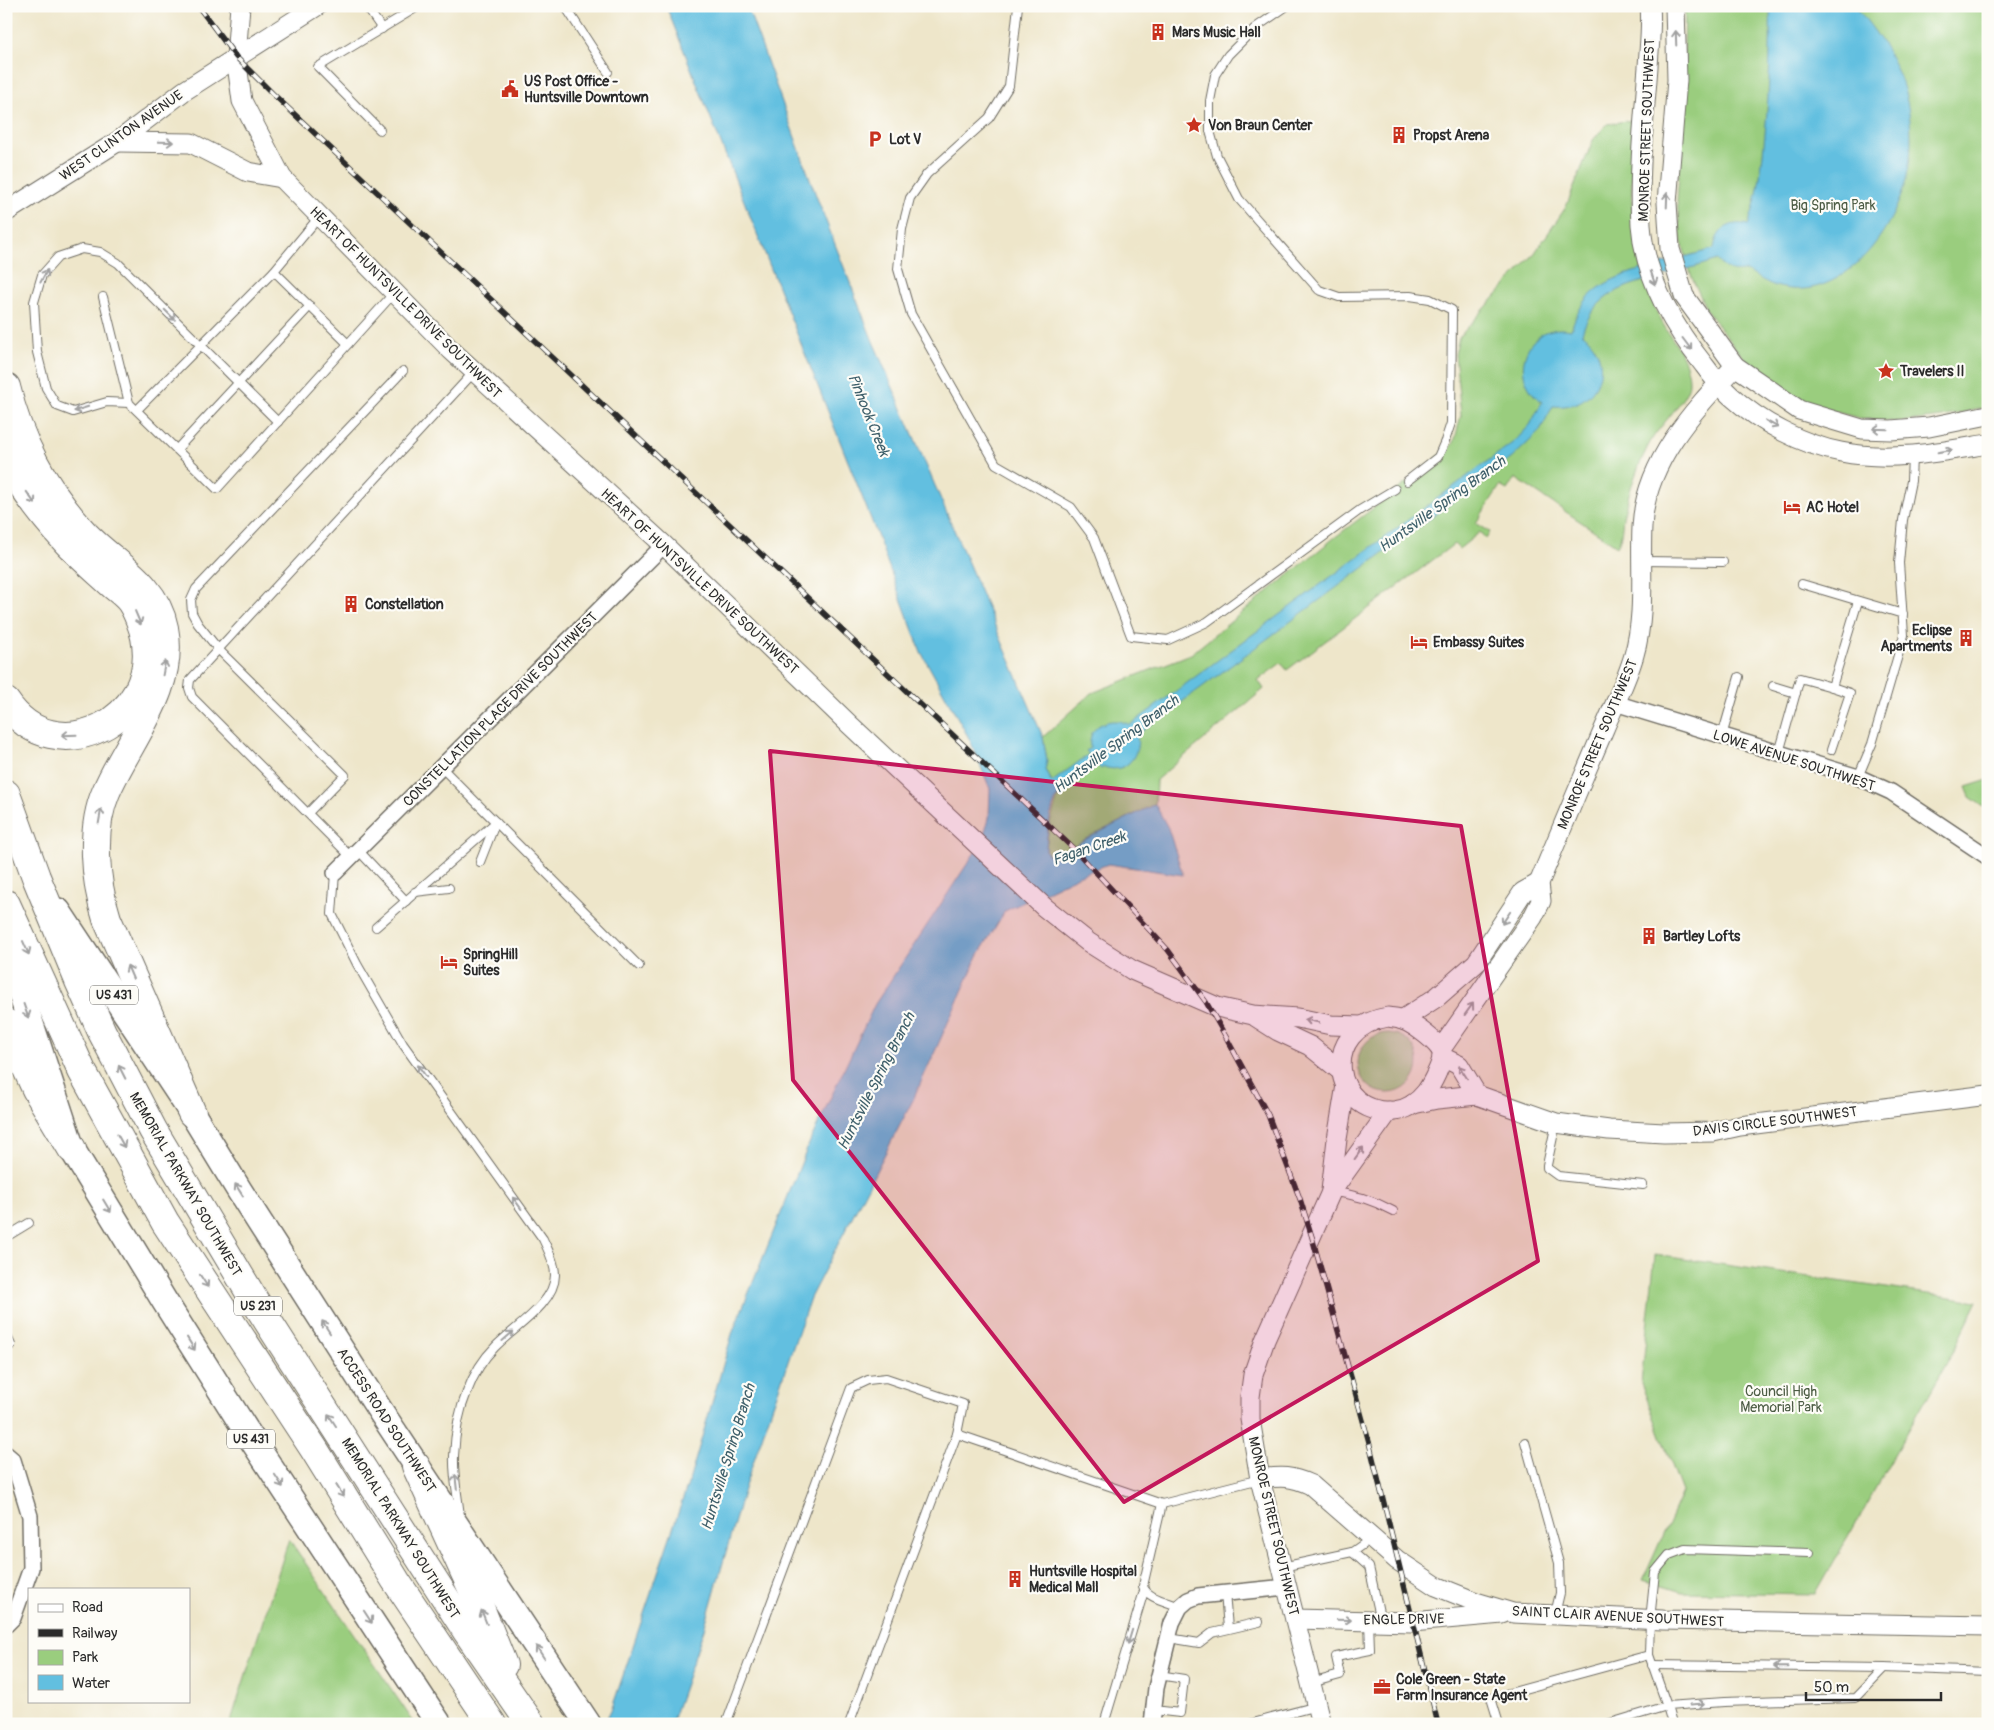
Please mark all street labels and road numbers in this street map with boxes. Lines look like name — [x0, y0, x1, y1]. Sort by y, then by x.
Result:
street label: MONROE STREET SOUTHWEST — [1635, 38, 1658, 222]
street label: WEST CLINTON AVENUE — [56, 86, 186, 184]
street label: HEART OF HUNTSVILLE DRIVE SOUTHWEST — [306, 203, 505, 402]
street label: HEART OF HUNTSVILLE DRIVE SOUTHWEST — [597, 485, 802, 678]
street label: CONSTELLATION PLACE DRIVE SOUTHWEST — [400, 608, 601, 810]
street label: MONROE STREET SOUTHWEST — [1554, 656, 1641, 832]
street label: LOWE AVENUE SOUTHWEST — [1711, 726, 1877, 795]
road number: US 431 — [90, 986, 138, 1004]
street label: MEMORIAL PARKWAY SOUTHWEST — [126, 1089, 245, 1280]
street label: DAVIS CIRCLE SOUTHWEST — [1692, 1103, 1858, 1140]
road number: US 231 — [234, 1296, 282, 1315]
street label: ACCESS ROAD SOUTHWEST — [333, 1345, 440, 1496]
road number: US 431 — [227, 1430, 275, 1448]
street label: MEMORIAL PARKWAY SOUTHWEST — [338, 1435, 463, 1622]
street label: MONROE STREET SOUTHWEST — [1245, 1435, 1302, 1618]
street label: SAINT CLAIR AVENUE SOUTHWEST — [1511, 1602, 1725, 1631]
street label: ENGLE DRIVE — [1363, 1610, 1445, 1629]

